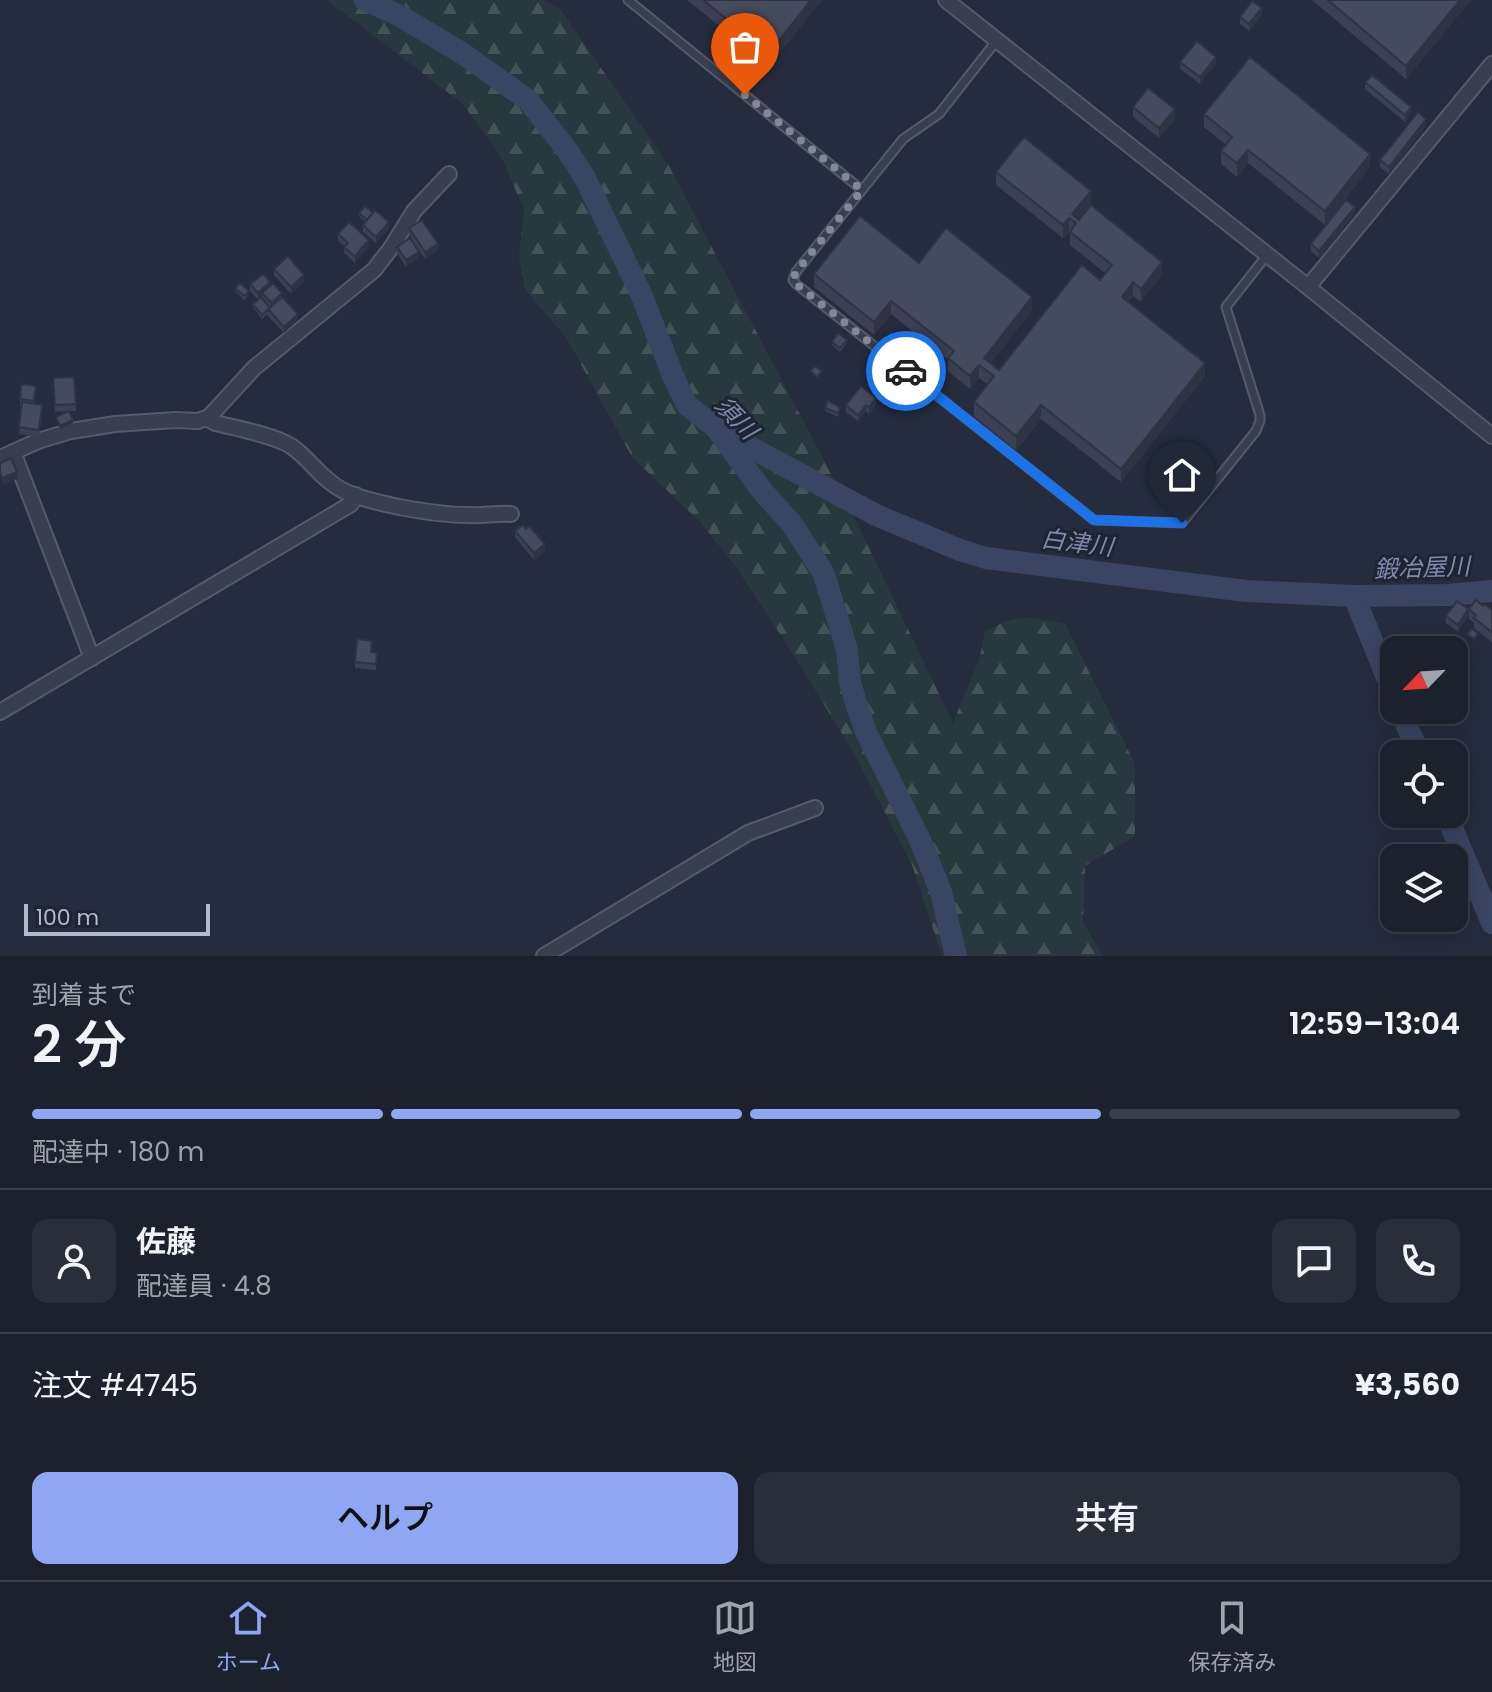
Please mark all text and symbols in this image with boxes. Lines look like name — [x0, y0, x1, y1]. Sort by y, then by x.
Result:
pin — [711, 13, 779, 95]
icon: bag — [723, 25, 767, 69]
courier — [866, 331, 946, 411]
icon: car — [884, 349, 928, 393]
water label: 須川 — [708, 389, 767, 449]
pin — [1148, 441, 1216, 523]
icon: home — [1160, 453, 1204, 497]
water label: 白津川 — [1039, 522, 1118, 564]
water label: 鍛冶屋川 — [1373, 549, 1474, 586]
north arrow — [1380, 636, 1468, 724]
map controls — [1380, 636, 1468, 932]
button: locate — [1380, 740, 1468, 828]
button: layers — [1380, 844, 1468, 932]
scale bar — [24, 900, 210, 936]
text: 100 m — [36, 902, 99, 933]
text: 到着まで — [32, 977, 136, 1013]
text: 12:59–13:04 — [1289, 1002, 1460, 1045]
text: 2 分 — [32, 1008, 126, 1081]
text: 配達中 · 180 m — [32, 1134, 204, 1170]
button: person — [32, 1219, 116, 1303]
button: chat — [1272, 1219, 1356, 1303]
button: phone — [1376, 1219, 1460, 1303]
text: 佐藤 — [136, 1220, 196, 1263]
text: 配達員 · 4.8 — [136, 1268, 272, 1304]
text: ¥3,560 — [1355, 1363, 1460, 1406]
text: 注文 #4745 — [32, 1364, 198, 1407]
button: ヘルプ — [32, 1472, 738, 1564]
button: 共有 — [754, 1472, 1460, 1564]
tab: ホーム — [216, 1596, 281, 1679]
tab: 地図 — [713, 1596, 757, 1679]
tab: 保存済み — [1188, 1596, 1276, 1679]

